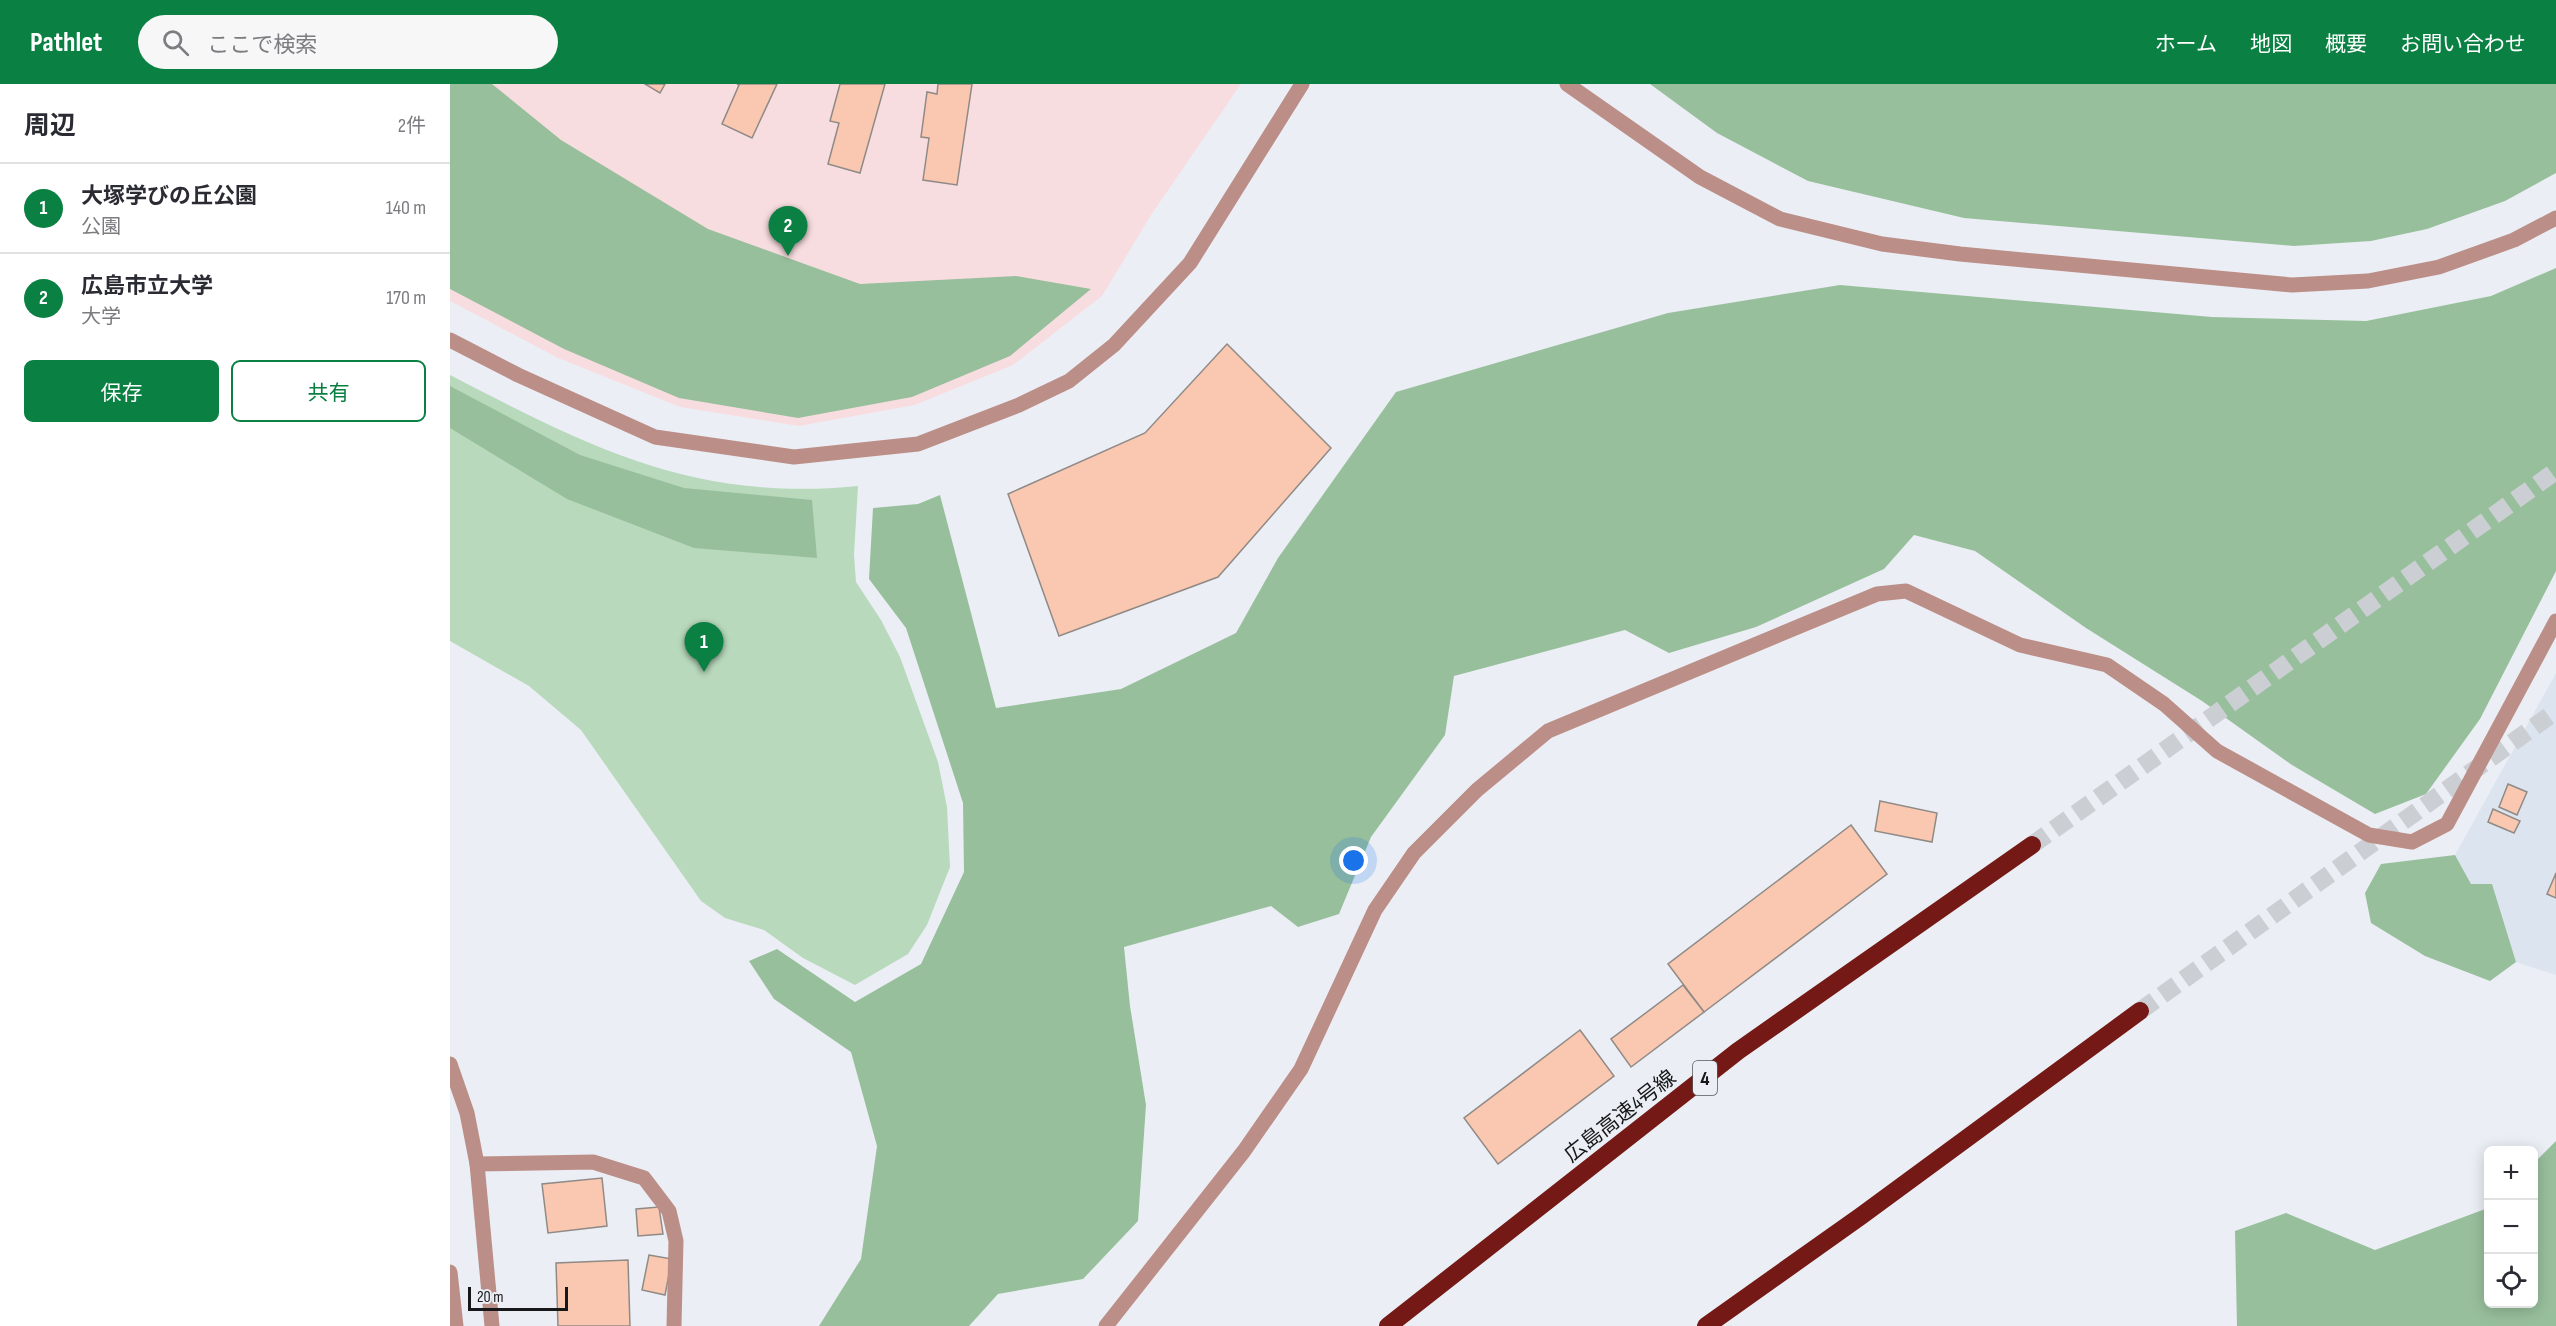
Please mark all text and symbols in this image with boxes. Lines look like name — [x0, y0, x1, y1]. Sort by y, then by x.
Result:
search box — [138, 15, 558, 69]
text: Pathlet — [30, 26, 102, 59]
icon: search — [159, 26, 192, 59]
text: ここで検索 — [207, 32, 317, 59]
text: ホーム — [2155, 32, 2217, 57]
text: 地図 — [2250, 32, 2292, 57]
text: 概要 — [2325, 32, 2367, 57]
text: お問い合わせ — [2400, 32, 2526, 57]
text: 周辺 — [24, 111, 76, 142]
text: 2件 — [398, 114, 426, 138]
text: 大塚学びの丘公園 — [81, 183, 257, 210]
text: 1 — [40, 196, 47, 220]
text: 140 m — [386, 196, 426, 220]
pin: 2 — [768, 206, 808, 256]
text: 公園 — [81, 215, 121, 239]
text: 広島市立大学 — [81, 273, 213, 300]
text: 2 — [39, 286, 48, 310]
text: 170 m — [386, 286, 426, 310]
text: 大学 — [81, 305, 121, 329]
button: 保存 — [24, 360, 219, 422]
button: 共有 — [231, 360, 426, 422]
pin: 1 — [684, 622, 724, 672]
your location — [1339, 846, 1368, 875]
road number: 4 — [1693, 1061, 1717, 1095]
street label: 広島高速4号線 — [1560, 1065, 1681, 1168]
map controls — [2484, 1146, 2538, 1308]
button: + — [2484, 1146, 2538, 1200]
button: − — [2484, 1200, 2538, 1254]
button: locate — [2484, 1254, 2538, 1308]
scale bar — [468, 1284, 568, 1312]
text: 20 m — [477, 1288, 504, 1307]

